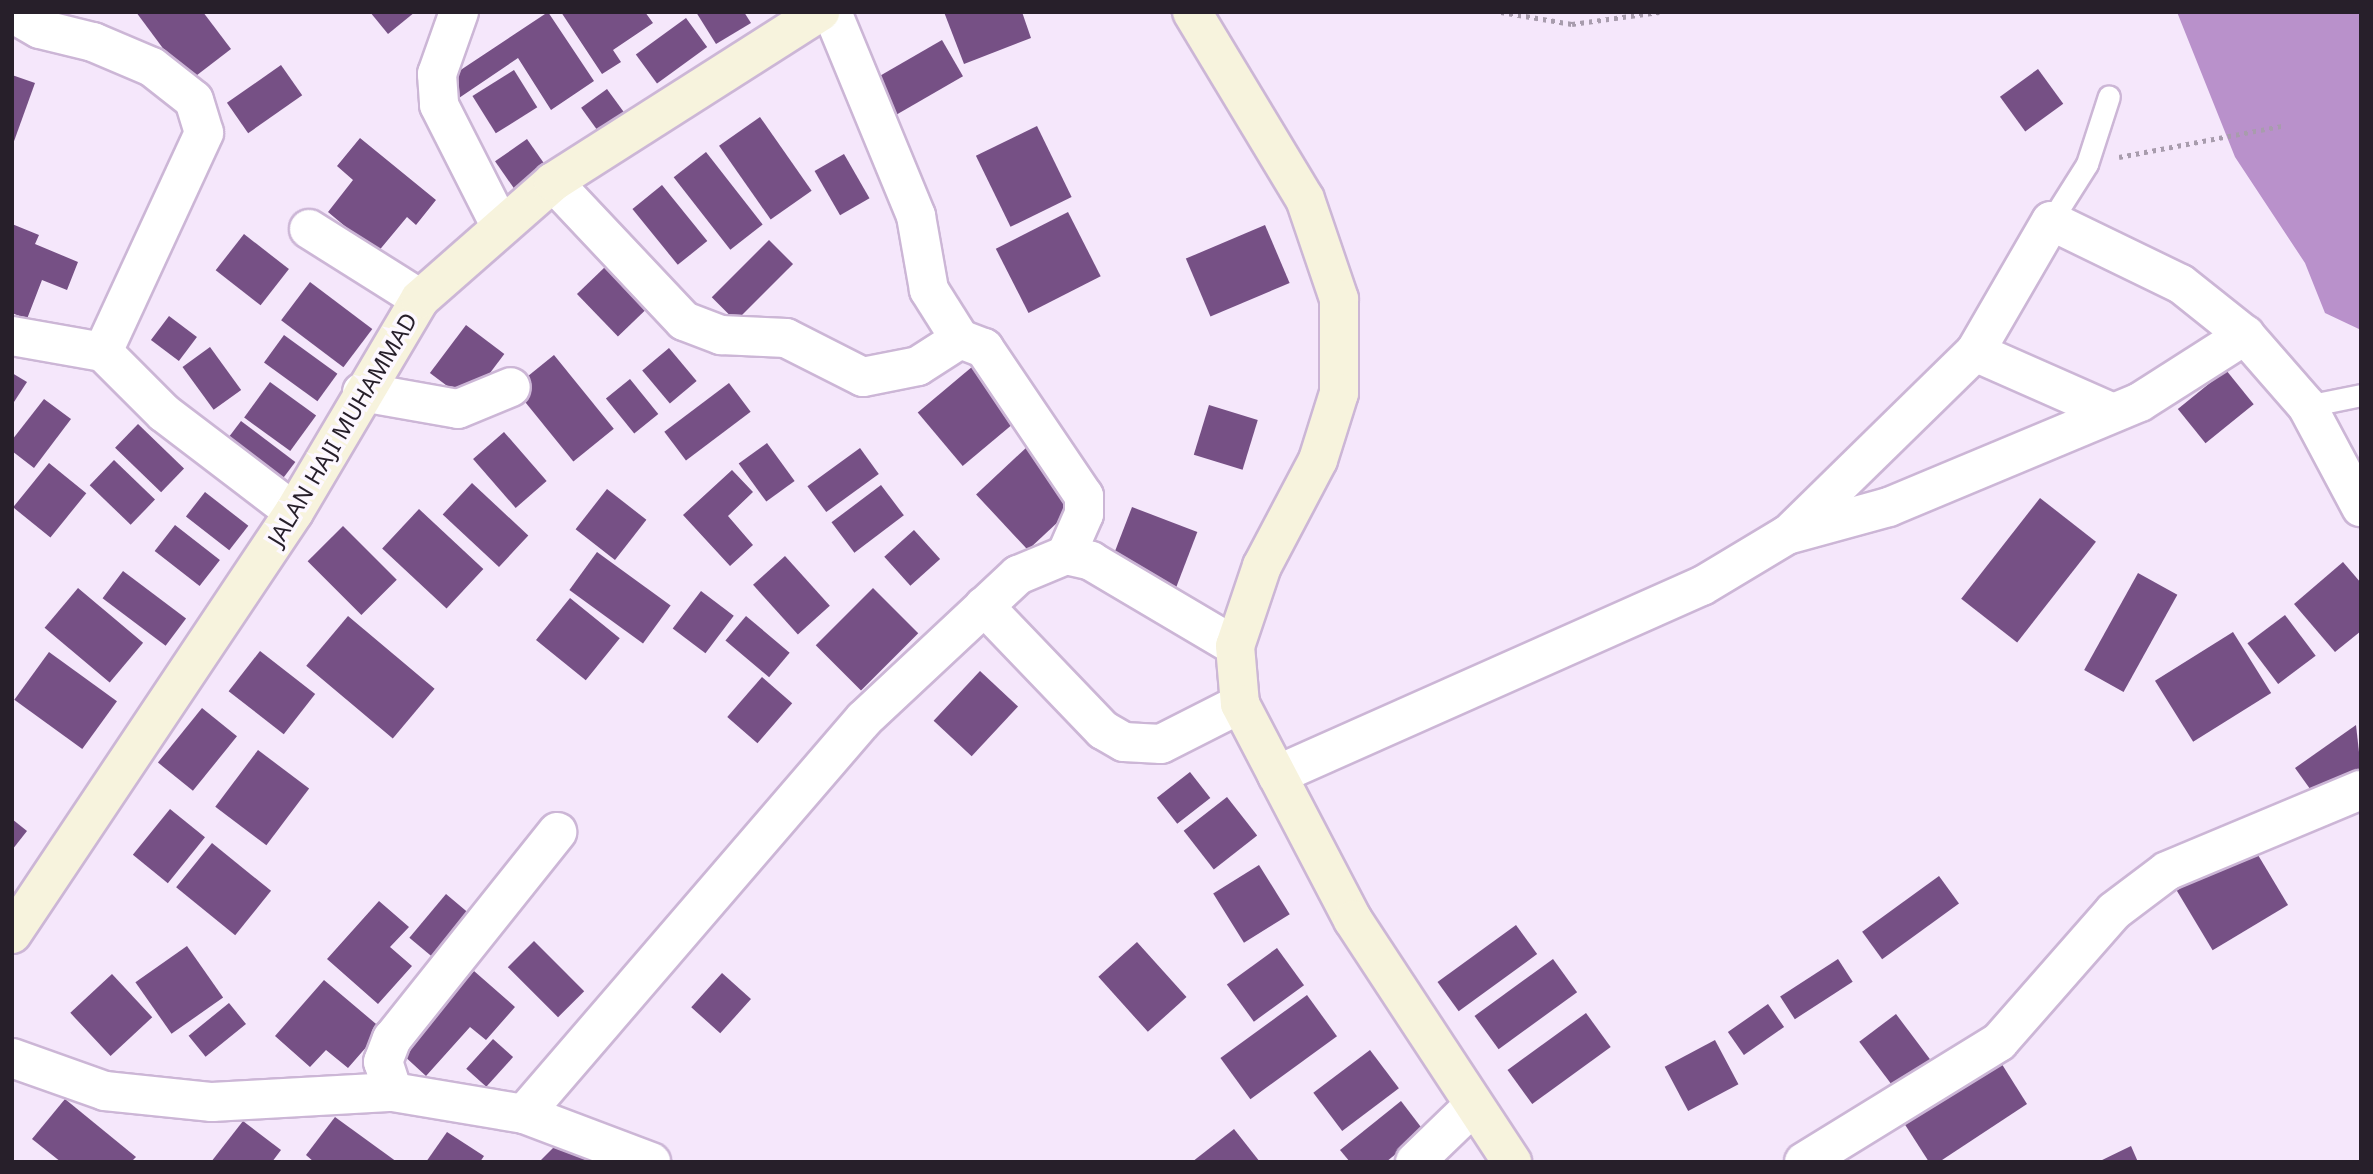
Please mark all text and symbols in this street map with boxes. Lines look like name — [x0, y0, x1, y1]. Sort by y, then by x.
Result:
street label: JALAN HAJI MUHAMMAD — [261, 308, 423, 550]

